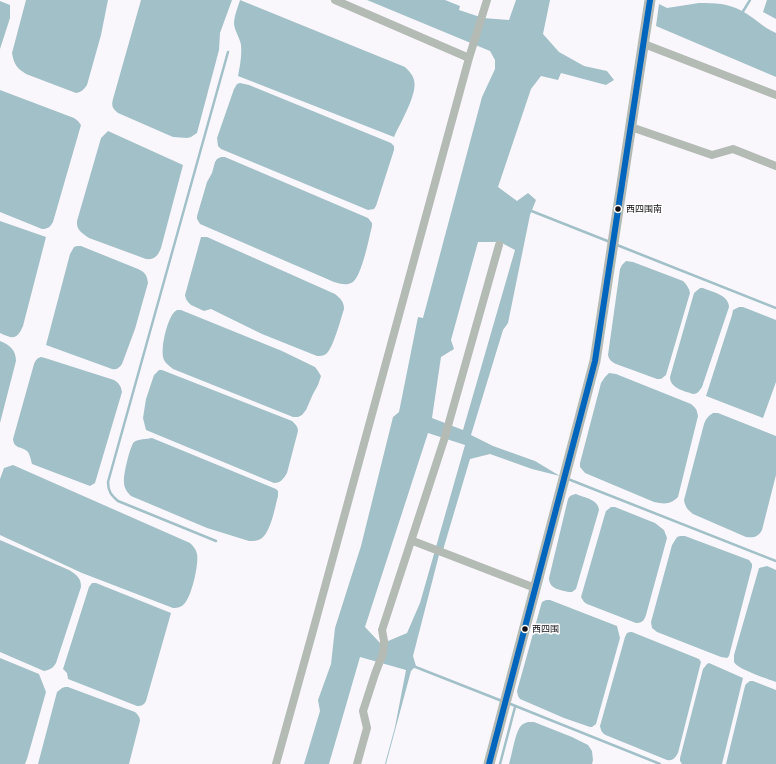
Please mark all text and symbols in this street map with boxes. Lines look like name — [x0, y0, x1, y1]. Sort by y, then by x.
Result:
marker: 西四围南 — [613, 204, 623, 214]
place label: 西四围南 — [626, 204, 662, 214]
marker: 西四围 — [520, 624, 530, 634]
place label: 西四围 — [532, 624, 559, 634]

